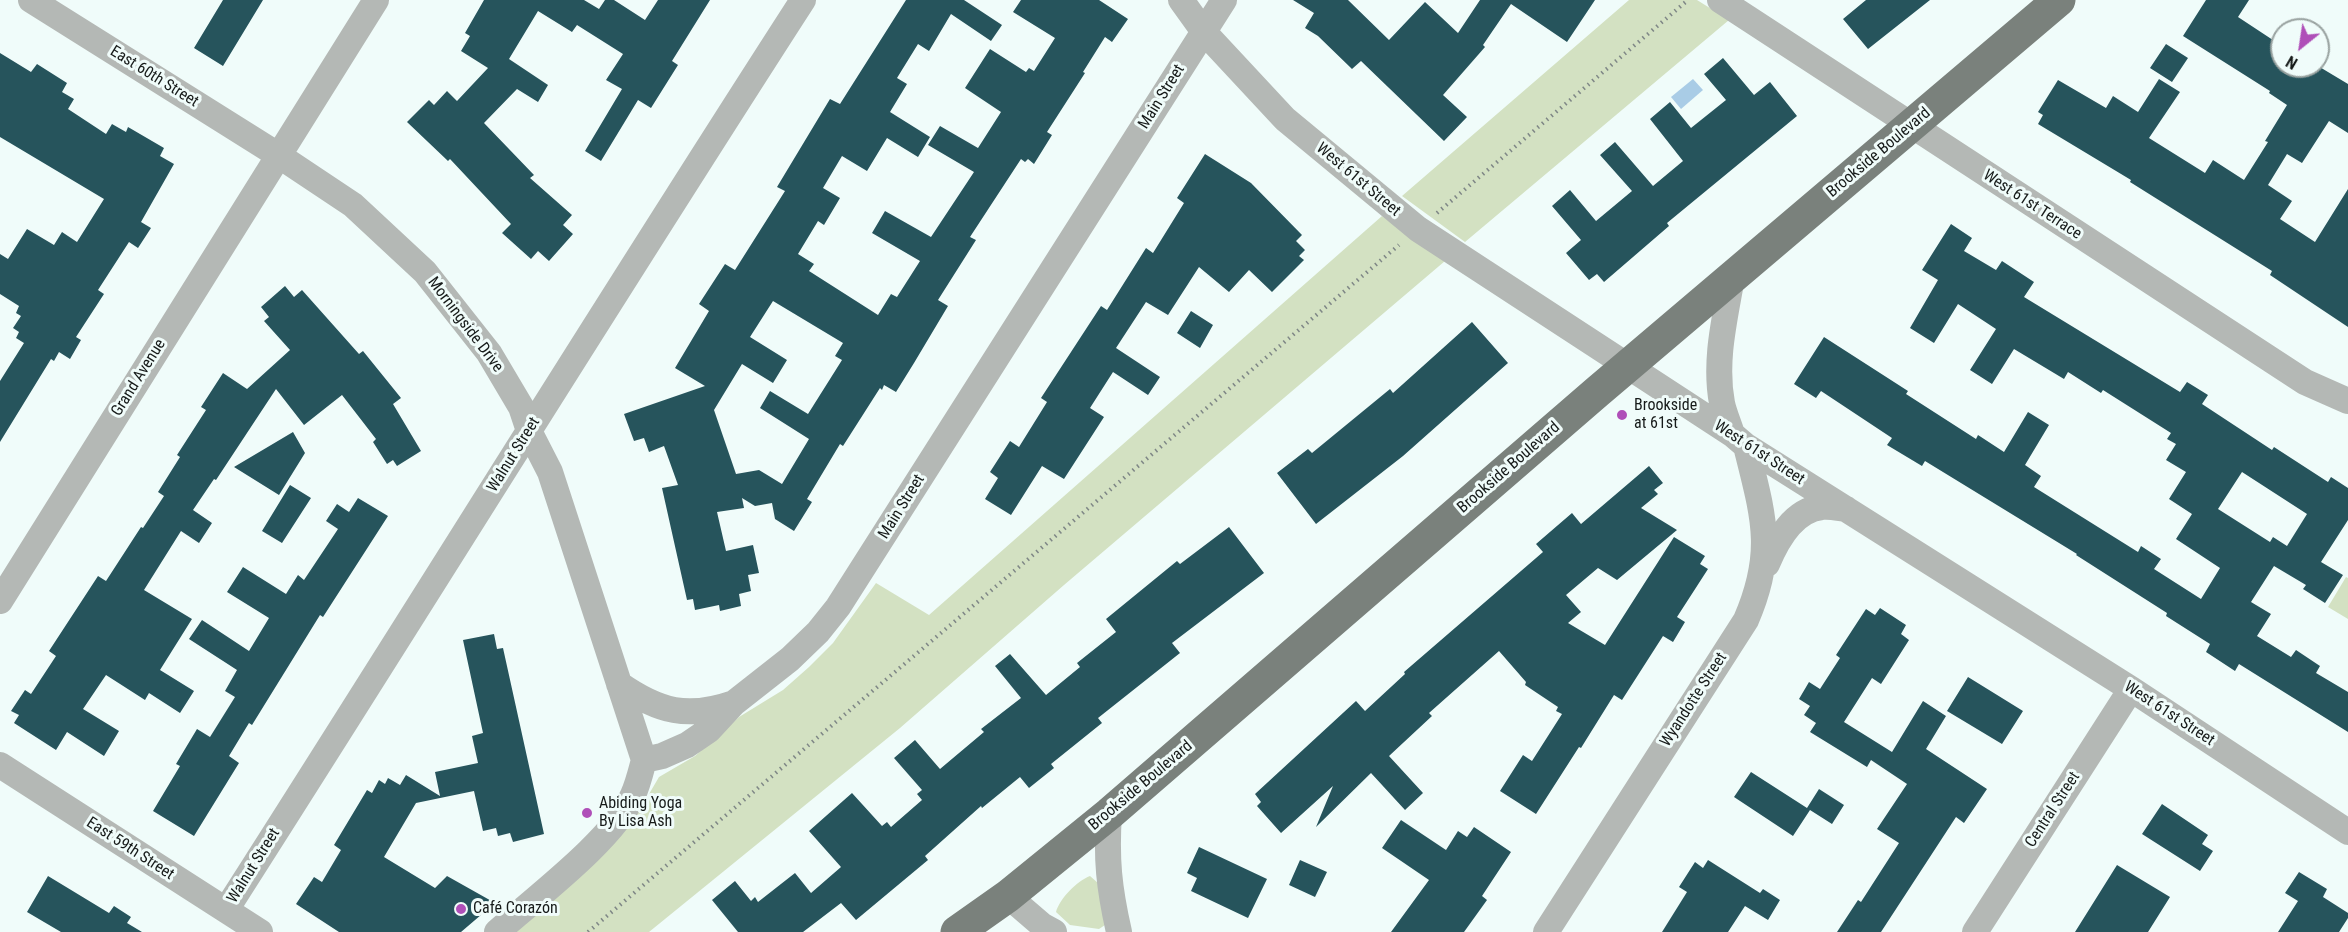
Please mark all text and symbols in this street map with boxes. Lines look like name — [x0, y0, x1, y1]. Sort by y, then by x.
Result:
north arrow — [2270, 18, 2330, 78]
street label: East 60th Street — [106, 42, 202, 112]
text: N — [2283, 52, 2301, 73]
street label: Main Street — [1135, 61, 1189, 133]
street label: Brookside Boulevard — [1823, 104, 1935, 202]
street label: West 61st Street — [1312, 139, 1404, 221]
street label: West 61st Terrace — [1979, 166, 2085, 244]
street label: Morningside Drive — [423, 274, 507, 376]
street label: Grand Avenue — [108, 336, 170, 420]
place label: Brookside at 61st — [1634, 396, 1697, 434]
marker: Brookside at 61st — [1615, 408, 1629, 422]
street label: Walnut Street — [483, 414, 545, 496]
street label: West 61st Street — [1710, 417, 1808, 489]
street label: Brookside Boulevard — [1454, 418, 1564, 518]
street label: Main Street — [875, 471, 929, 543]
street label: Wyandotte Street — [1656, 649, 1732, 751]
street label: West 61st Street — [2120, 678, 2218, 750]
street label: Brookside Boulevard — [1085, 737, 1197, 835]
street label: Central Street — [2021, 769, 2085, 851]
place label: Abiding Yoga By Lisa Ash — [599, 794, 682, 832]
marker: Abiding Yoga By Lisa Ash — [580, 806, 594, 820]
street label: East 59th Street — [83, 814, 177, 884]
street label: Walnut Street — [223, 825, 285, 907]
place label: Café Corazón — [473, 899, 558, 919]
marker: Café Corazón — [454, 902, 468, 916]

